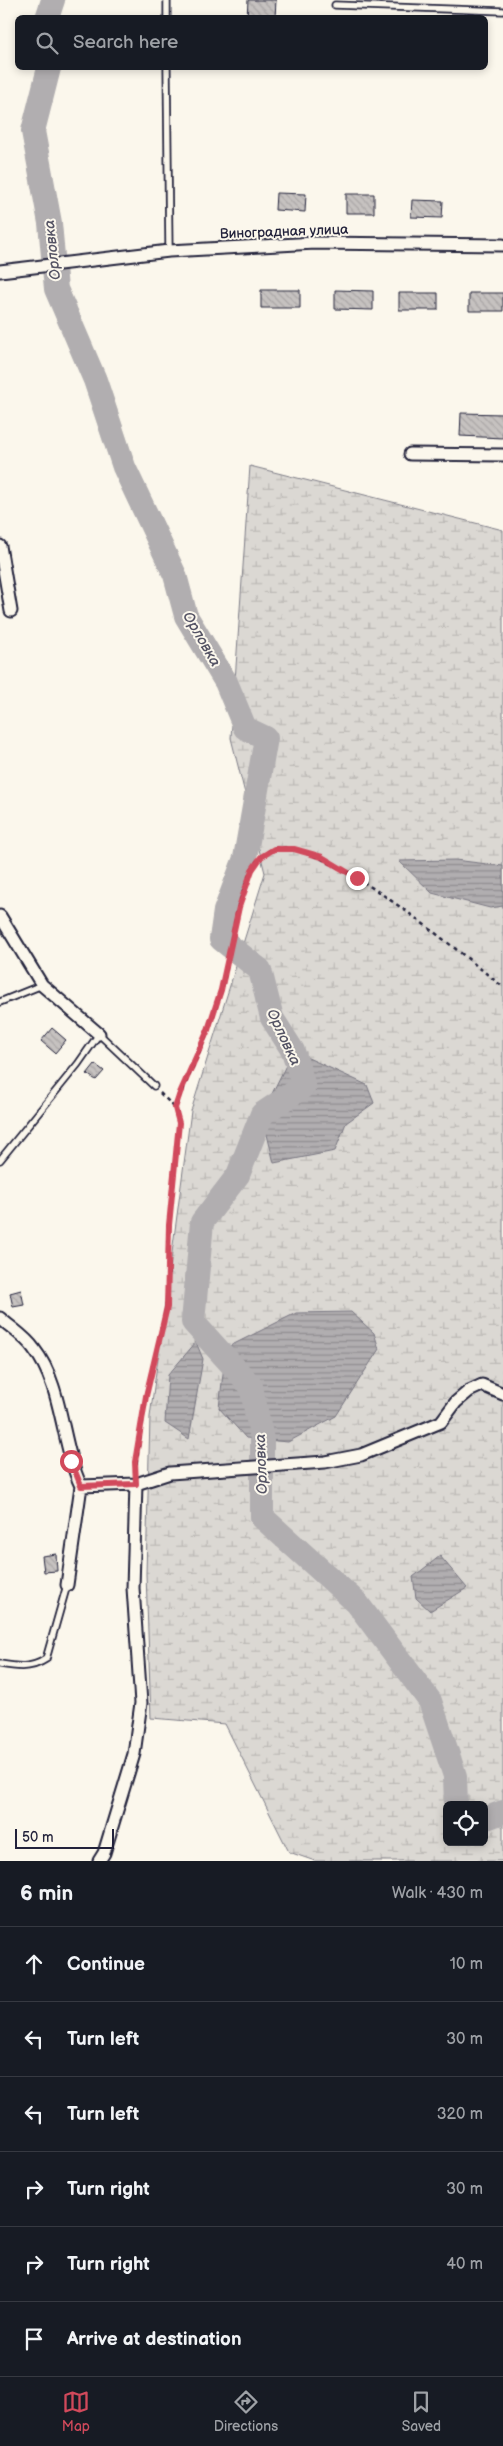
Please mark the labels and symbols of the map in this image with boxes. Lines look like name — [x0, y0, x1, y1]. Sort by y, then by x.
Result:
water label: Орловка — [40, 219, 65, 281]
street label: Виноградная улица — [219, 221, 349, 242]
water label: Орловка — [178, 608, 225, 670]
route end — [346, 867, 369, 890]
water label: Орловка — [262, 1006, 305, 1069]
water label: Орловка — [251, 1433, 272, 1494]
route start — [60, 1450, 83, 1473]
scale bar — [15, 1826, 114, 1849]

